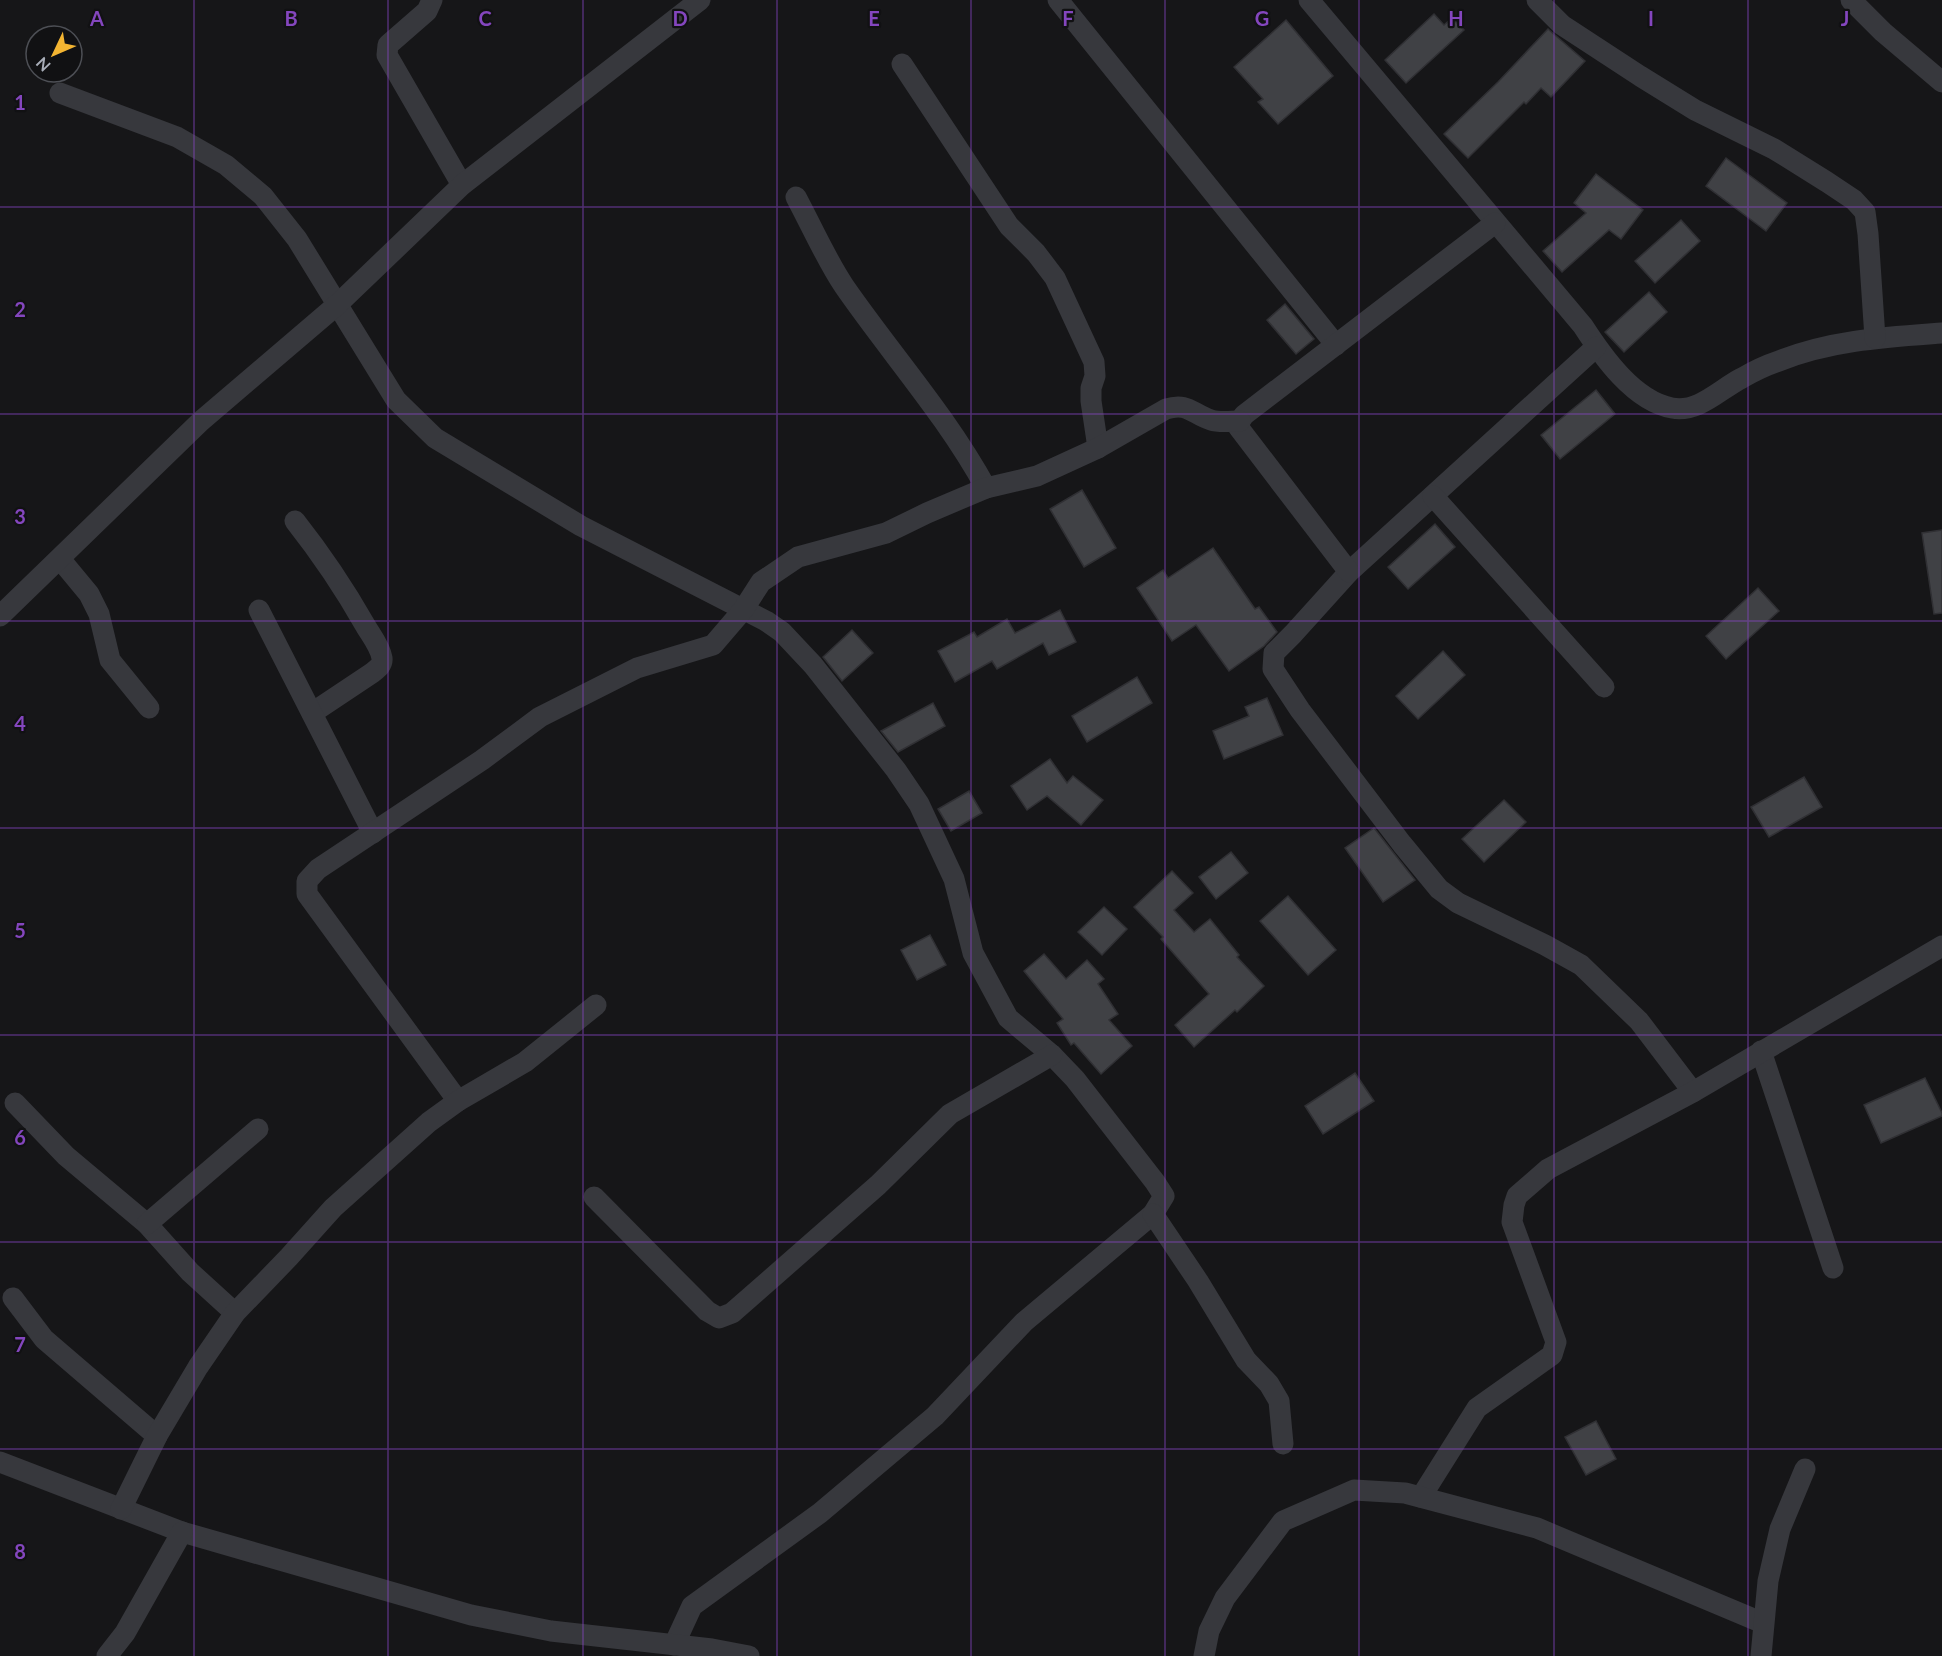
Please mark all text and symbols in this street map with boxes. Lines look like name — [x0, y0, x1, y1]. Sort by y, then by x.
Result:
text: A — [89, 6, 104, 30]
text: B — [284, 6, 298, 30]
text: C — [478, 6, 492, 30]
text: D — [672, 6, 688, 30]
text: E — [868, 6, 880, 30]
text: F — [1062, 6, 1074, 30]
text: G — [1255, 6, 1269, 30]
text: H — [1448, 6, 1464, 30]
text: I — [1648, 6, 1654, 30]
text: J — [1841, 6, 1849, 30]
north arrow — [24, 24, 84, 84]
text: N — [32, 54, 54, 76]
text: 1 — [14, 90, 26, 114]
text: 2 — [14, 297, 26, 321]
text: 3 — [14, 504, 26, 528]
text: 4 — [14, 711, 26, 735]
text: 5 — [14, 918, 26, 942]
text: 6 — [14, 1125, 26, 1149]
text: 7 — [14, 1332, 26, 1356]
text: 8 — [14, 1539, 26, 1563]

